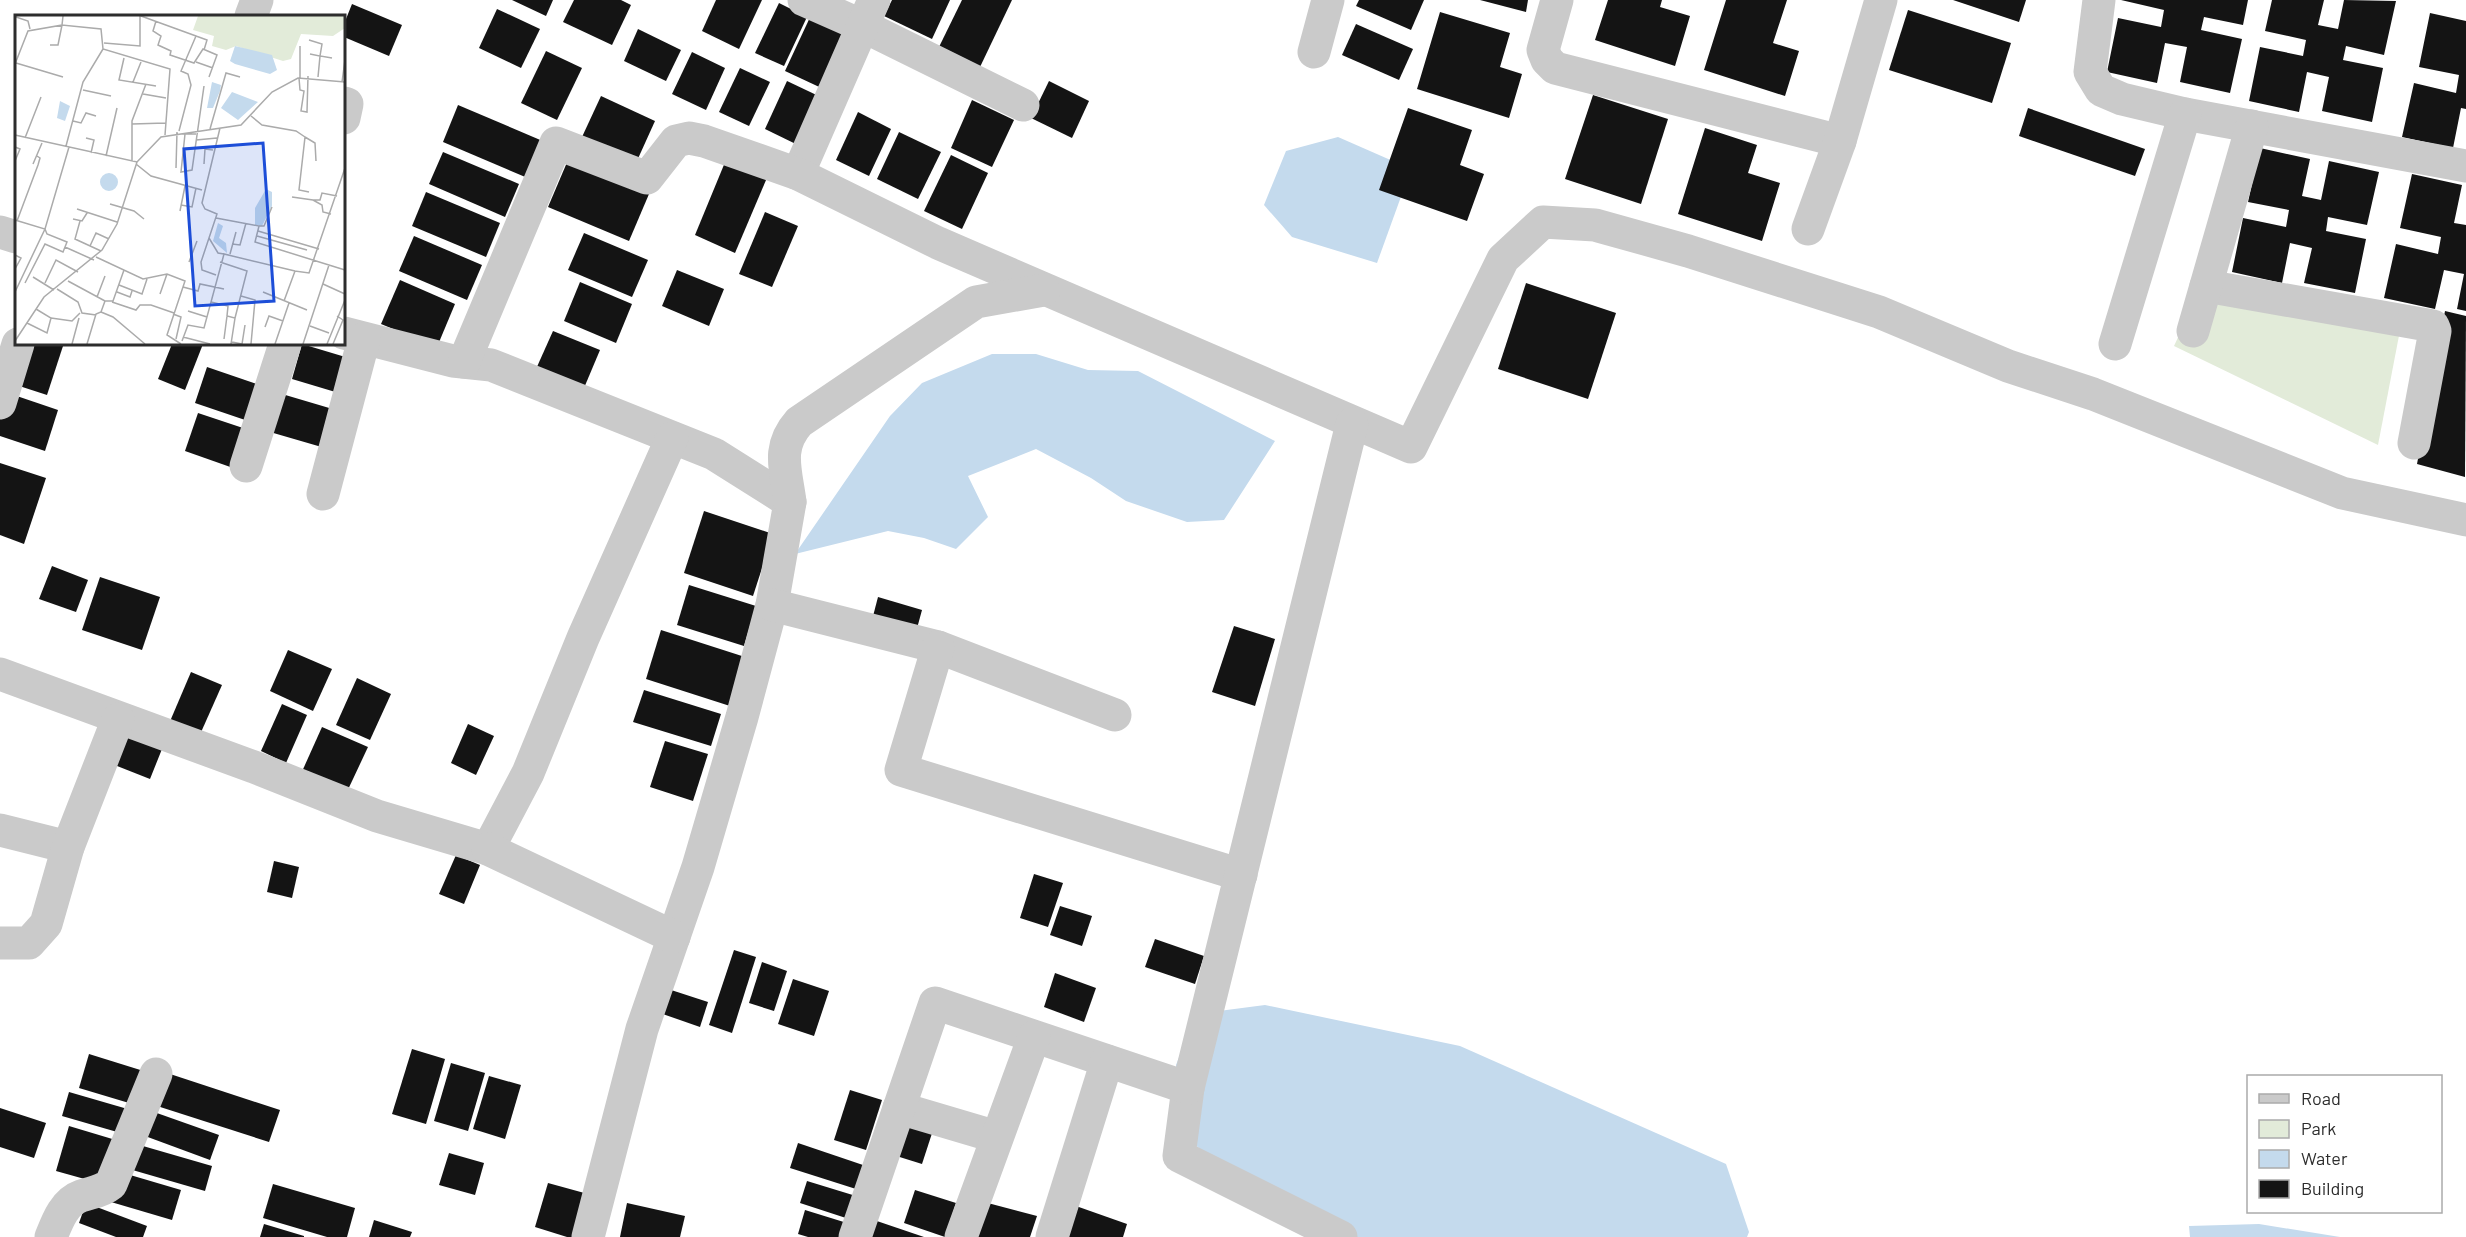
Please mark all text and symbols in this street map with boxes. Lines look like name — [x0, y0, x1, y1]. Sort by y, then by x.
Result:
inset map — [15, 15, 345, 345]
legend — [2247, 1075, 2442, 1213]
text: Road — [2301, 1087, 2341, 1109]
text: Park — [2301, 1117, 2336, 1139]
text: Water — [2301, 1147, 2348, 1169]
text: Building — [2301, 1177, 2364, 1199]

